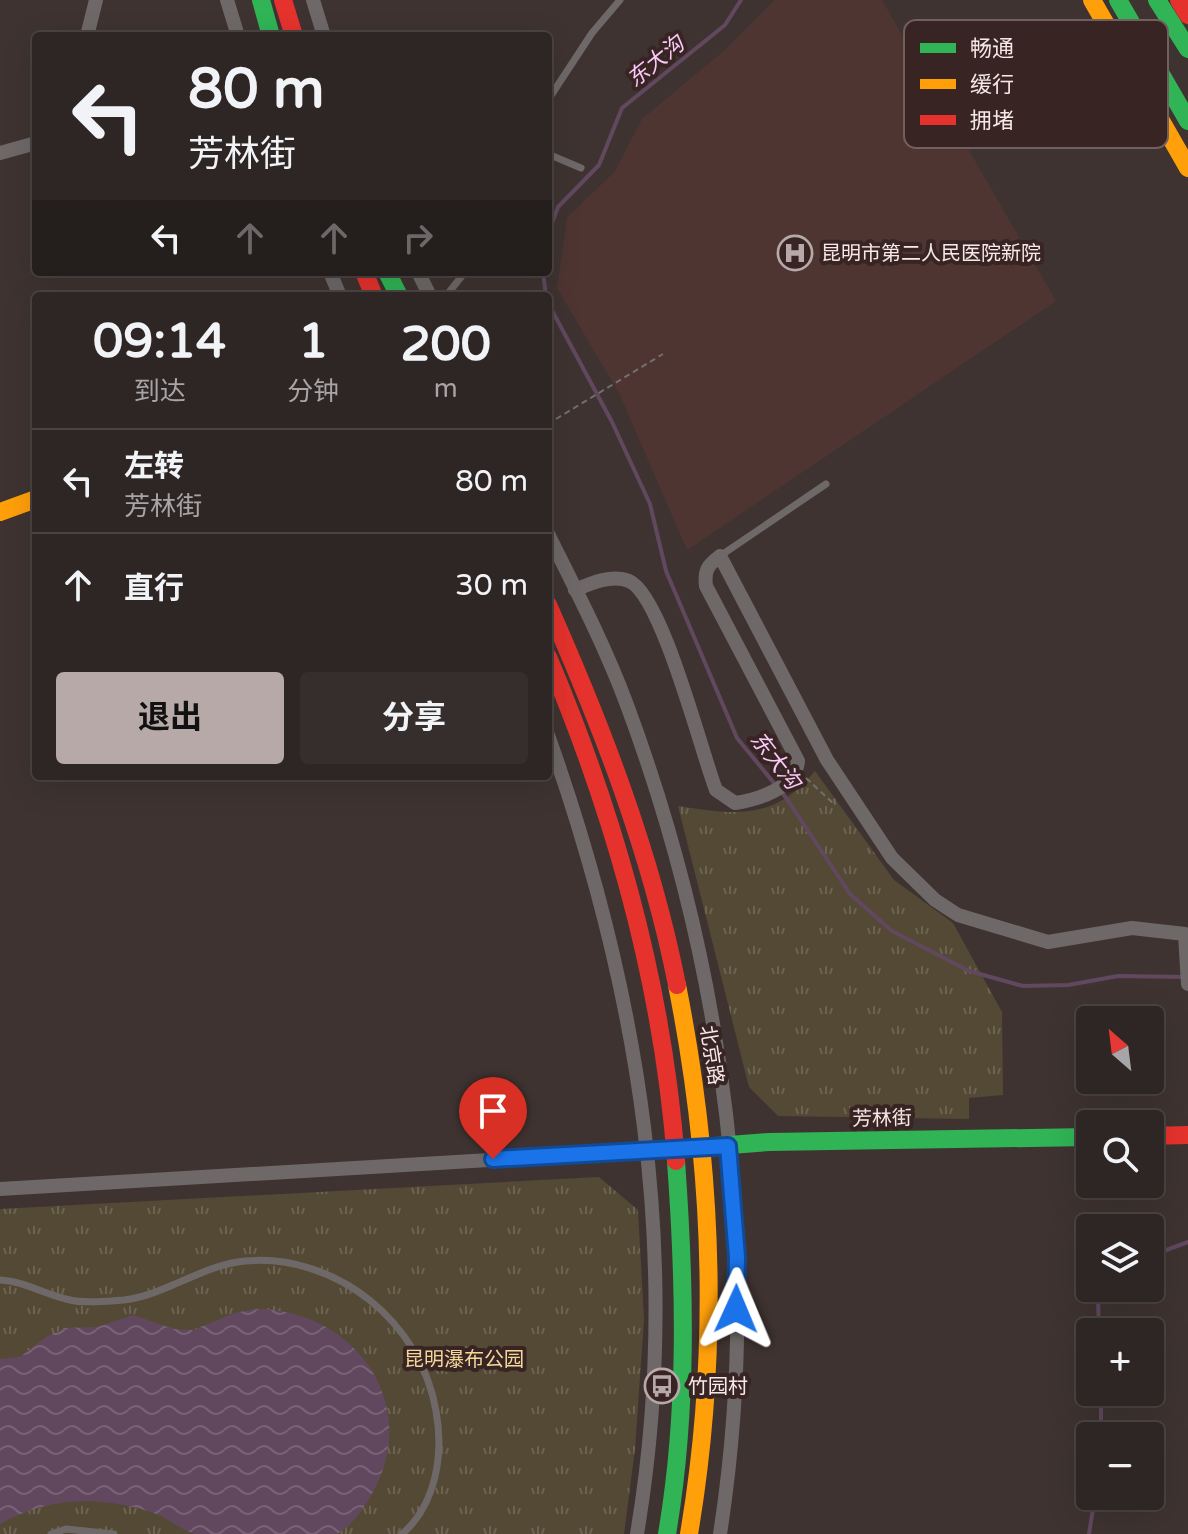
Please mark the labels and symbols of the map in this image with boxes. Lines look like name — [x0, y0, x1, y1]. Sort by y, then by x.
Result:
legend — [904, 20, 1168, 148]
water label: 东大沟 — [622, 30, 691, 93]
text: 畅通 — [970, 36, 1014, 62]
text: 缓行 — [970, 72, 1014, 98]
text: 拥堵 — [970, 108, 1014, 134]
hospital icon: 昆明市第二人民医院新院 — [776, 234, 814, 272]
place label: 昆明市第二人民医院新院 — [821, 242, 1041, 266]
water label: 东大沟 — [745, 727, 807, 796]
north arrow — [1076, 1006, 1164, 1094]
street label: 北京路 — [694, 1024, 728, 1087]
pin — [459, 1077, 527, 1159]
street label: 芳林街 — [852, 1106, 912, 1132]
position arrow — [694, 1267, 778, 1351]
park label: 昆明瀑布公园 — [404, 1348, 524, 1372]
bus stop icon: 竹园村 — [643, 1367, 681, 1405]
place label: 竹园村 — [688, 1375, 748, 1399]

